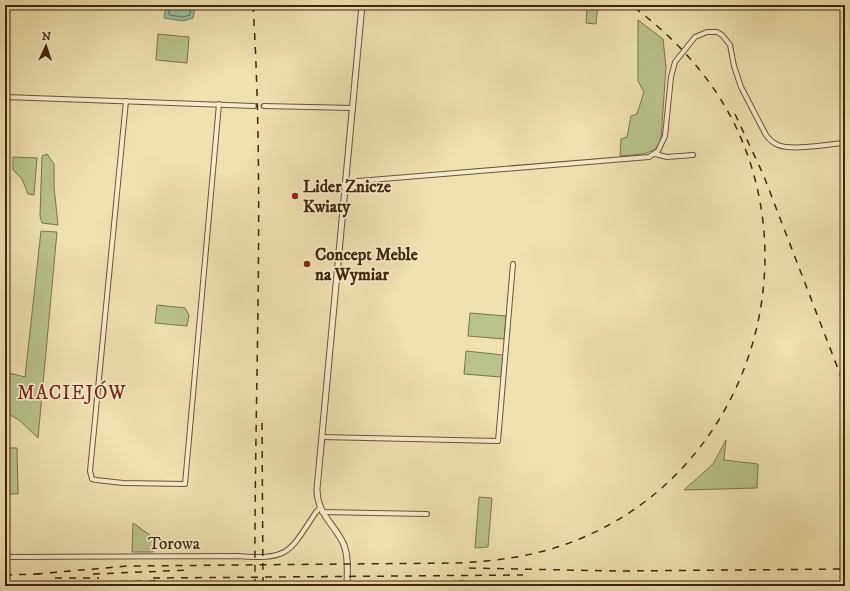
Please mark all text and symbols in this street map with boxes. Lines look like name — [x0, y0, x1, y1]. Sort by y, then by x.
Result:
north arrow — [26, 26, 66, 66]
text: N — [42, 30, 51, 44]
place label: Lider Znicze Kwiaty — [303, 176, 391, 218]
marker: Lider Znicze Kwiaty — [290, 191, 300, 201]
place label: Concept Meble na Wymiar — [315, 244, 418, 286]
marker: Concept Meble na Wymiar — [302, 259, 312, 269]
district label: MACIEJÓW — [17, 380, 127, 405]
street label: Torowa — [148, 533, 201, 555]

